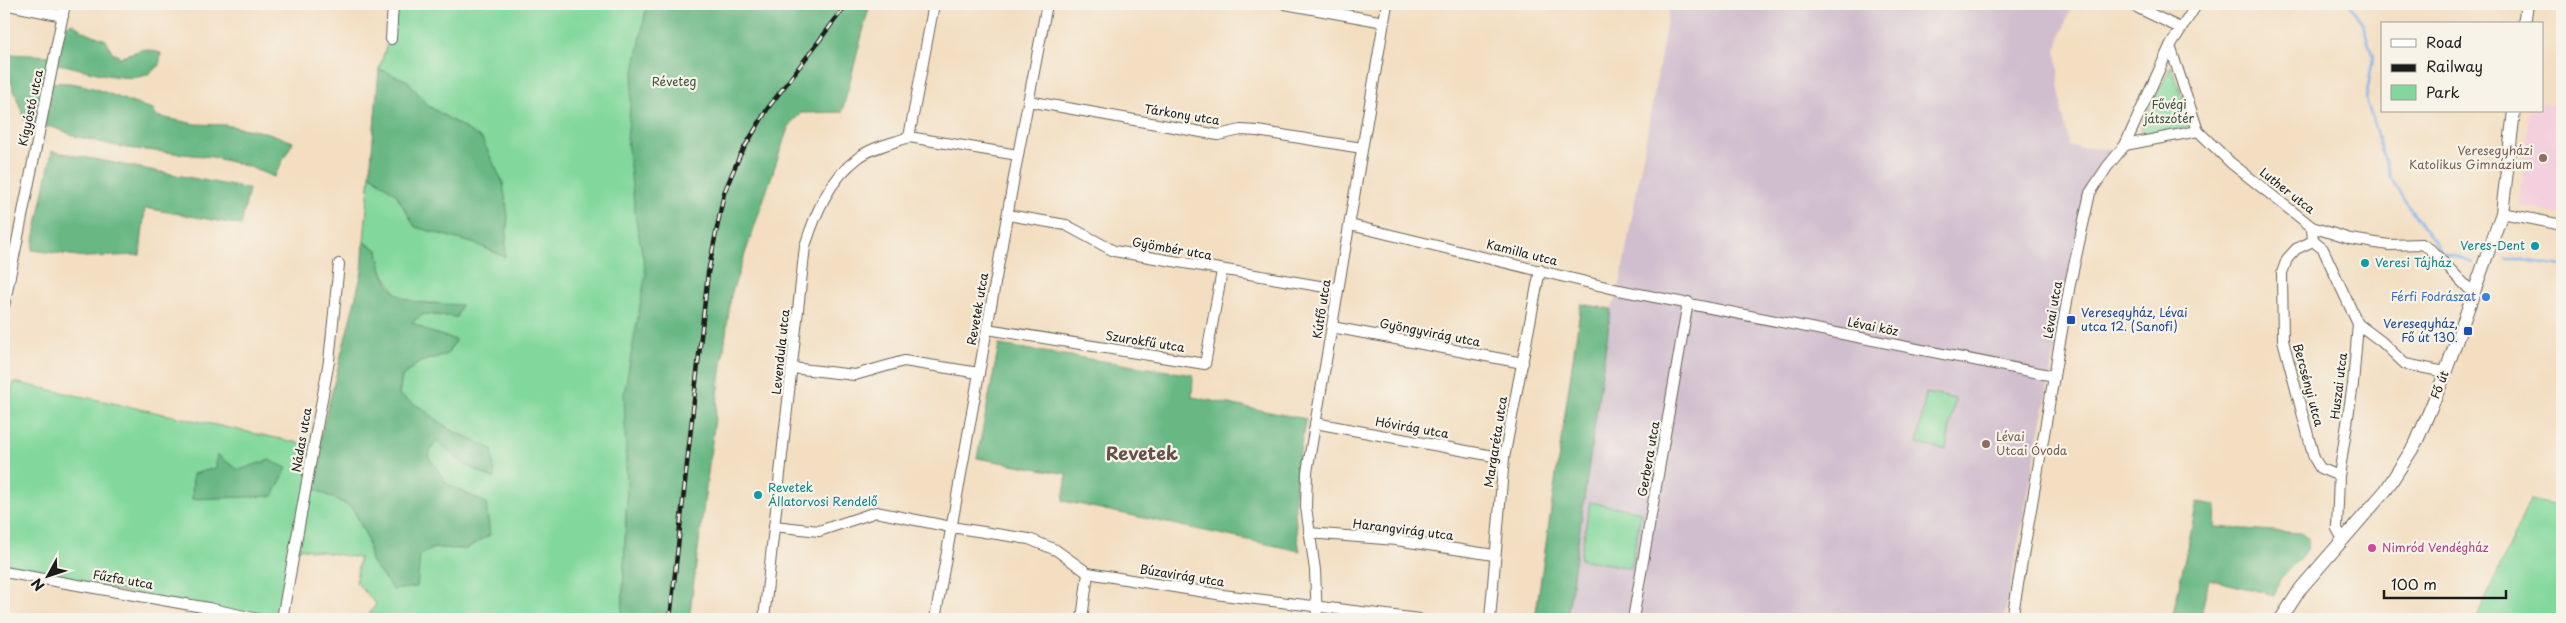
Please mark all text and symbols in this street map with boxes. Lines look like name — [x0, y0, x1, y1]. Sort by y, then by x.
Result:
legend — [2381, 22, 2544, 112]
text: Road — [2426, 30, 2462, 53]
text: Railway — [2426, 54, 2483, 77]
street label: Kígyóstó utca — [13, 67, 47, 148]
park label: Réveteg — [652, 72, 696, 90]
text: Park — [2426, 80, 2460, 103]
park label: Fővégi játszótér — [2142, 95, 2194, 127]
street label: Tárkony utca — [1143, 99, 1222, 129]
place label: Veresegyházi Katolikus Gimnázium — [2409, 141, 2533, 173]
marker: Veresegyházi Katolikus Gimnázium — [2537, 152, 2549, 164]
street label: Luther utca — [2256, 163, 2319, 218]
street label: Gyömbér utca — [1131, 232, 1214, 264]
street label: Kamilla utca — [1485, 235, 1560, 270]
place label: Veres-Dent — [2460, 236, 2525, 254]
marker: Veres-Dent — [2529, 240, 2541, 252]
place label: Veresi Tájház — [2375, 253, 2452, 271]
marker: Veresi Tájház — [2359, 257, 2371, 269]
street label: Revetek utca — [962, 271, 992, 347]
street label: Kútfő utca — [1307, 277, 1335, 340]
street label: Lévai utca — [2038, 279, 2066, 340]
place label: Férfi Fodrászat — [2391, 287, 2476, 305]
marker: Férfi Fodrászat — [2480, 291, 2492, 303]
place label: Veresegyház, Lévai utca 12. (Sanofi) — [2081, 303, 2188, 335]
street label: Levendula utca — [767, 308, 794, 396]
street label: Lévai köz — [1846, 312, 1900, 340]
street label: Gyöngyvirág utca — [1378, 313, 1483, 351]
marker: Veresegyház, Lévai utca 12. (Sanofi) — [2065, 314, 2077, 326]
place label: Veresegyház, Fő út 130. — [2383, 314, 2458, 346]
marker: Veresegyház, Fő út 130. — [2462, 325, 2474, 337]
street label: Szurokfű utca — [1104, 326, 1187, 356]
street label: Bercsényi utca — [2289, 341, 2329, 429]
street label: Huszai utca — [2325, 351, 2351, 420]
street label: Fő út — [2426, 368, 2453, 401]
street label: Margaréta utca — [1479, 394, 1511, 489]
street label: Nádas utca — [286, 406, 316, 473]
street label: Hóvirág utca — [1374, 412, 1451, 442]
street label: Gerbera utca — [1633, 419, 1664, 498]
place label: Lévai Utcai Óvoda — [1996, 427, 2068, 459]
marker: Lévai Utcai Óvoda — [1980, 438, 1992, 450]
district label: Revetek — [1106, 439, 1178, 466]
place label: Revetek Állatorvosi Rendelő — [768, 478, 878, 510]
marker: Revetek Állatorvosi Rendelő — [752, 489, 764, 501]
street label: Harangvirág utca — [1352, 514, 1455, 544]
place label: Nimród Vendégház — [2382, 538, 2489, 556]
marker: Nimród Vendégház — [2366, 542, 2378, 554]
north arrow — [22, 550, 72, 600]
street label: Búzavirág utca — [1139, 559, 1226, 591]
street label: Fűzfa utca — [92, 565, 155, 593]
scale bar — [2384, 568, 2506, 600]
text: 100 m — [2391, 572, 2437, 595]
text: N — [26, 574, 49, 596]

